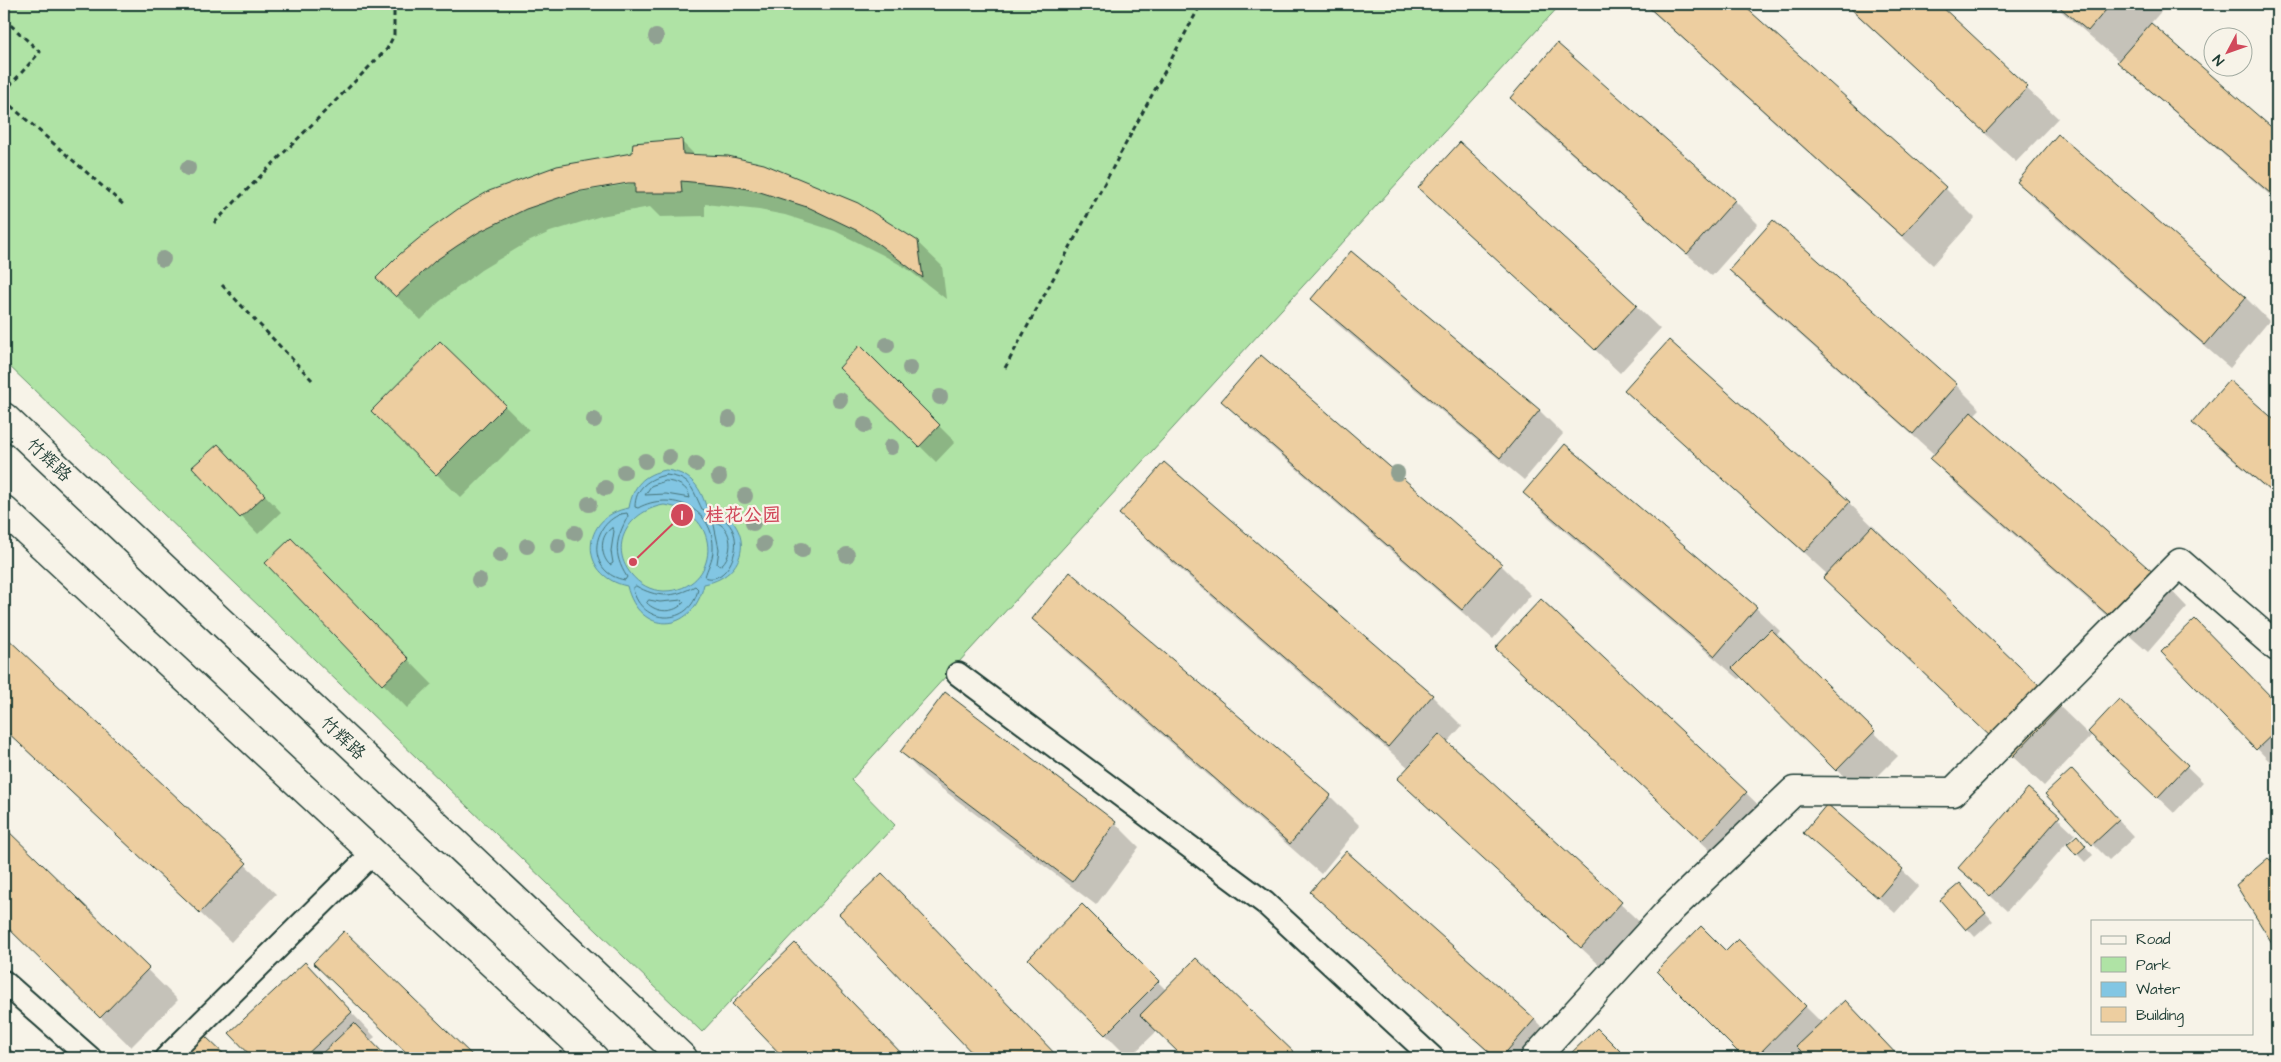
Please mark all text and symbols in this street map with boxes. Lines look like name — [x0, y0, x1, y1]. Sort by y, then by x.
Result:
north arrow — [2204, 28, 2254, 78]
text: N — [2208, 50, 2229, 70]
street label: 竹辉路 — [21, 432, 77, 488]
callout: 桂花公园 — [670, 498, 791, 532]
text: 桂花公园 — [705, 502, 781, 529]
text: 1 — [681, 505, 683, 526]
street label: 竹辉路 — [315, 710, 371, 766]
legend — [2091, 920, 2254, 1034]
text: Road — [2136, 929, 2171, 950]
text: Park — [2136, 955, 2171, 976]
text: Water — [2136, 979, 2180, 1000]
text: Building — [2136, 1005, 2184, 1027]

